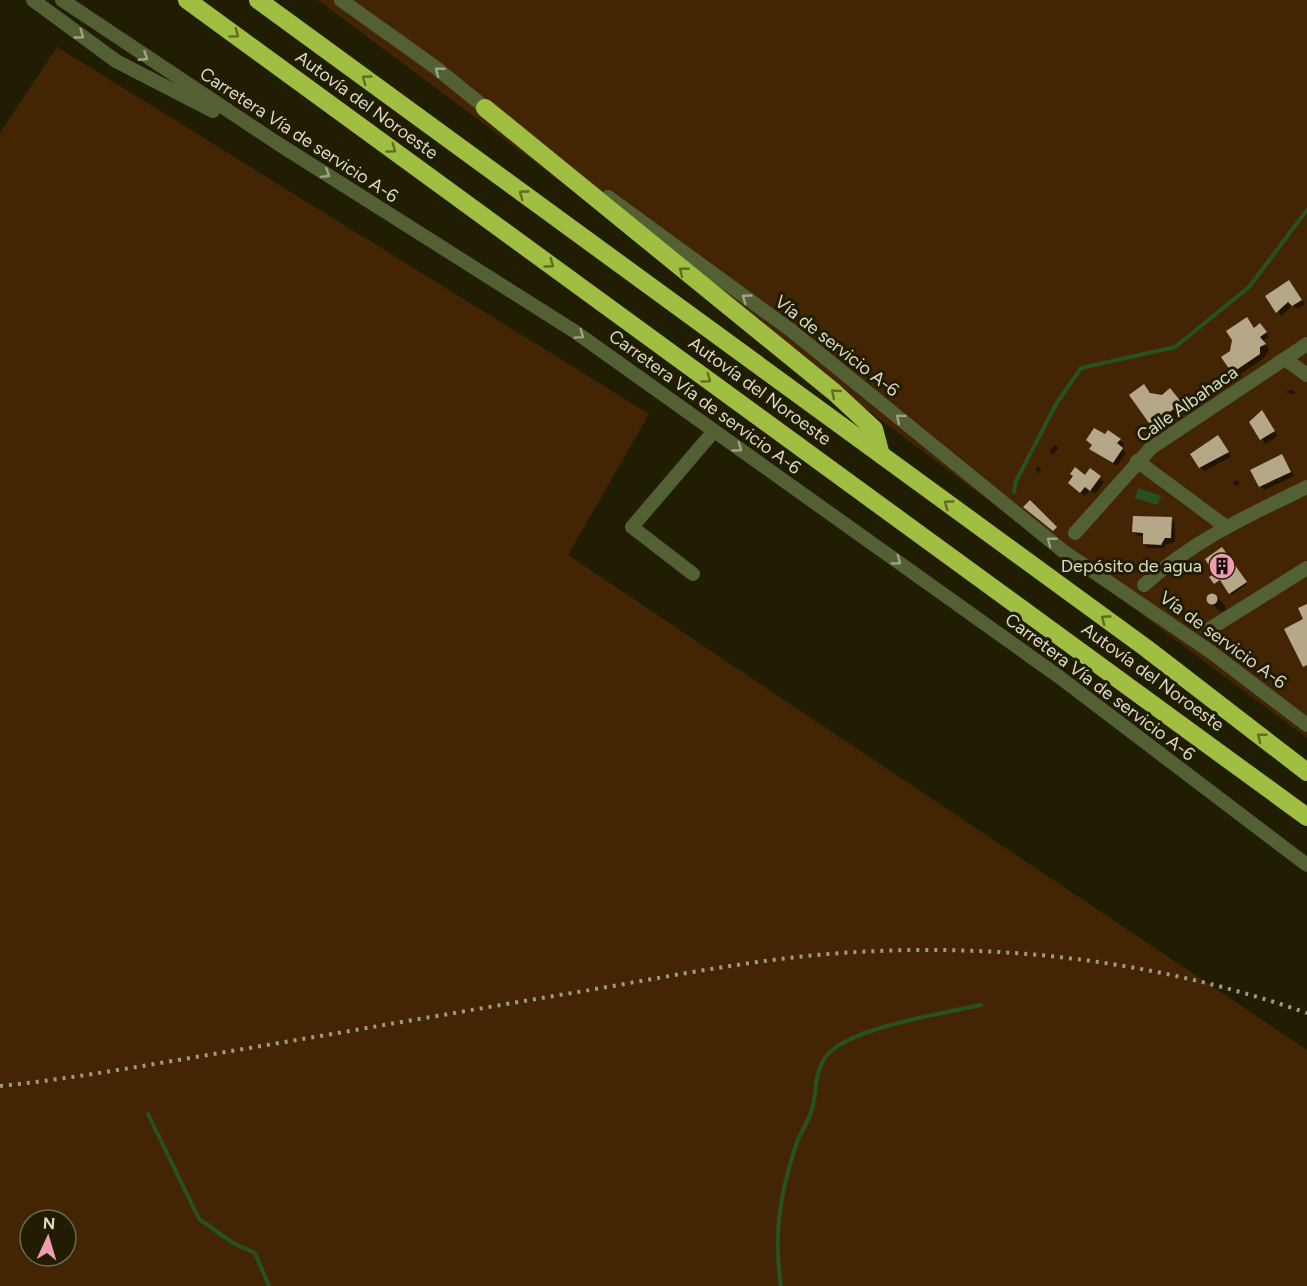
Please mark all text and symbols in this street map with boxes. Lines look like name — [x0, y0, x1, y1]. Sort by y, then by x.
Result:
one-way arrow — [73, 27, 84, 38]
one-way arrow — [228, 27, 239, 38]
street label: Autovía del Noroeste — [291, 46, 443, 164]
one-way arrow — [138, 50, 149, 61]
street label: Carretera Vía de servicio A-6 — [196, 63, 402, 207]
one-way arrow — [435, 68, 446, 79]
one-way arrow — [361, 75, 372, 86]
one-way arrow — [386, 142, 397, 153]
one-way arrow — [320, 167, 330, 179]
one-way arrow — [519, 190, 530, 201]
one-way arrow — [543, 257, 554, 268]
one-way arrow — [679, 267, 690, 278]
street label: Vía de servicio A-6 — [770, 291, 904, 401]
one-way arrow — [742, 294, 753, 305]
street label: Carretera Vía de servicio A-6 — [605, 325, 805, 479]
one-way arrow — [573, 328, 584, 339]
street label: Autovía del Noroeste — [684, 332, 836, 450]
street label: Calle Albahaca — [1132, 361, 1242, 447]
one-way arrow — [701, 372, 712, 383]
one-way arrow — [831, 389, 842, 400]
one-way arrow — [896, 414, 907, 425]
one-way arrow — [732, 441, 743, 452]
one-way arrow — [944, 500, 955, 511]
one-way arrow — [1047, 537, 1058, 548]
building icon: Depósito de agua — [1207, 551, 1237, 581]
one-way arrow — [890, 554, 901, 565]
place label: Depósito de agua — [1061, 555, 1202, 577]
street label: Vía de servicio A-6 — [1155, 587, 1291, 693]
street label: Carretera Vía de servicio A-6 — [1001, 608, 1199, 766]
one-way arrow — [1101, 615, 1112, 626]
street label: Autovía del Noroeste — [1077, 618, 1229, 736]
one-way arrow — [1256, 733, 1267, 744]
north arrow — [18, 1208, 78, 1268]
text: N — [42, 1214, 56, 1233]

